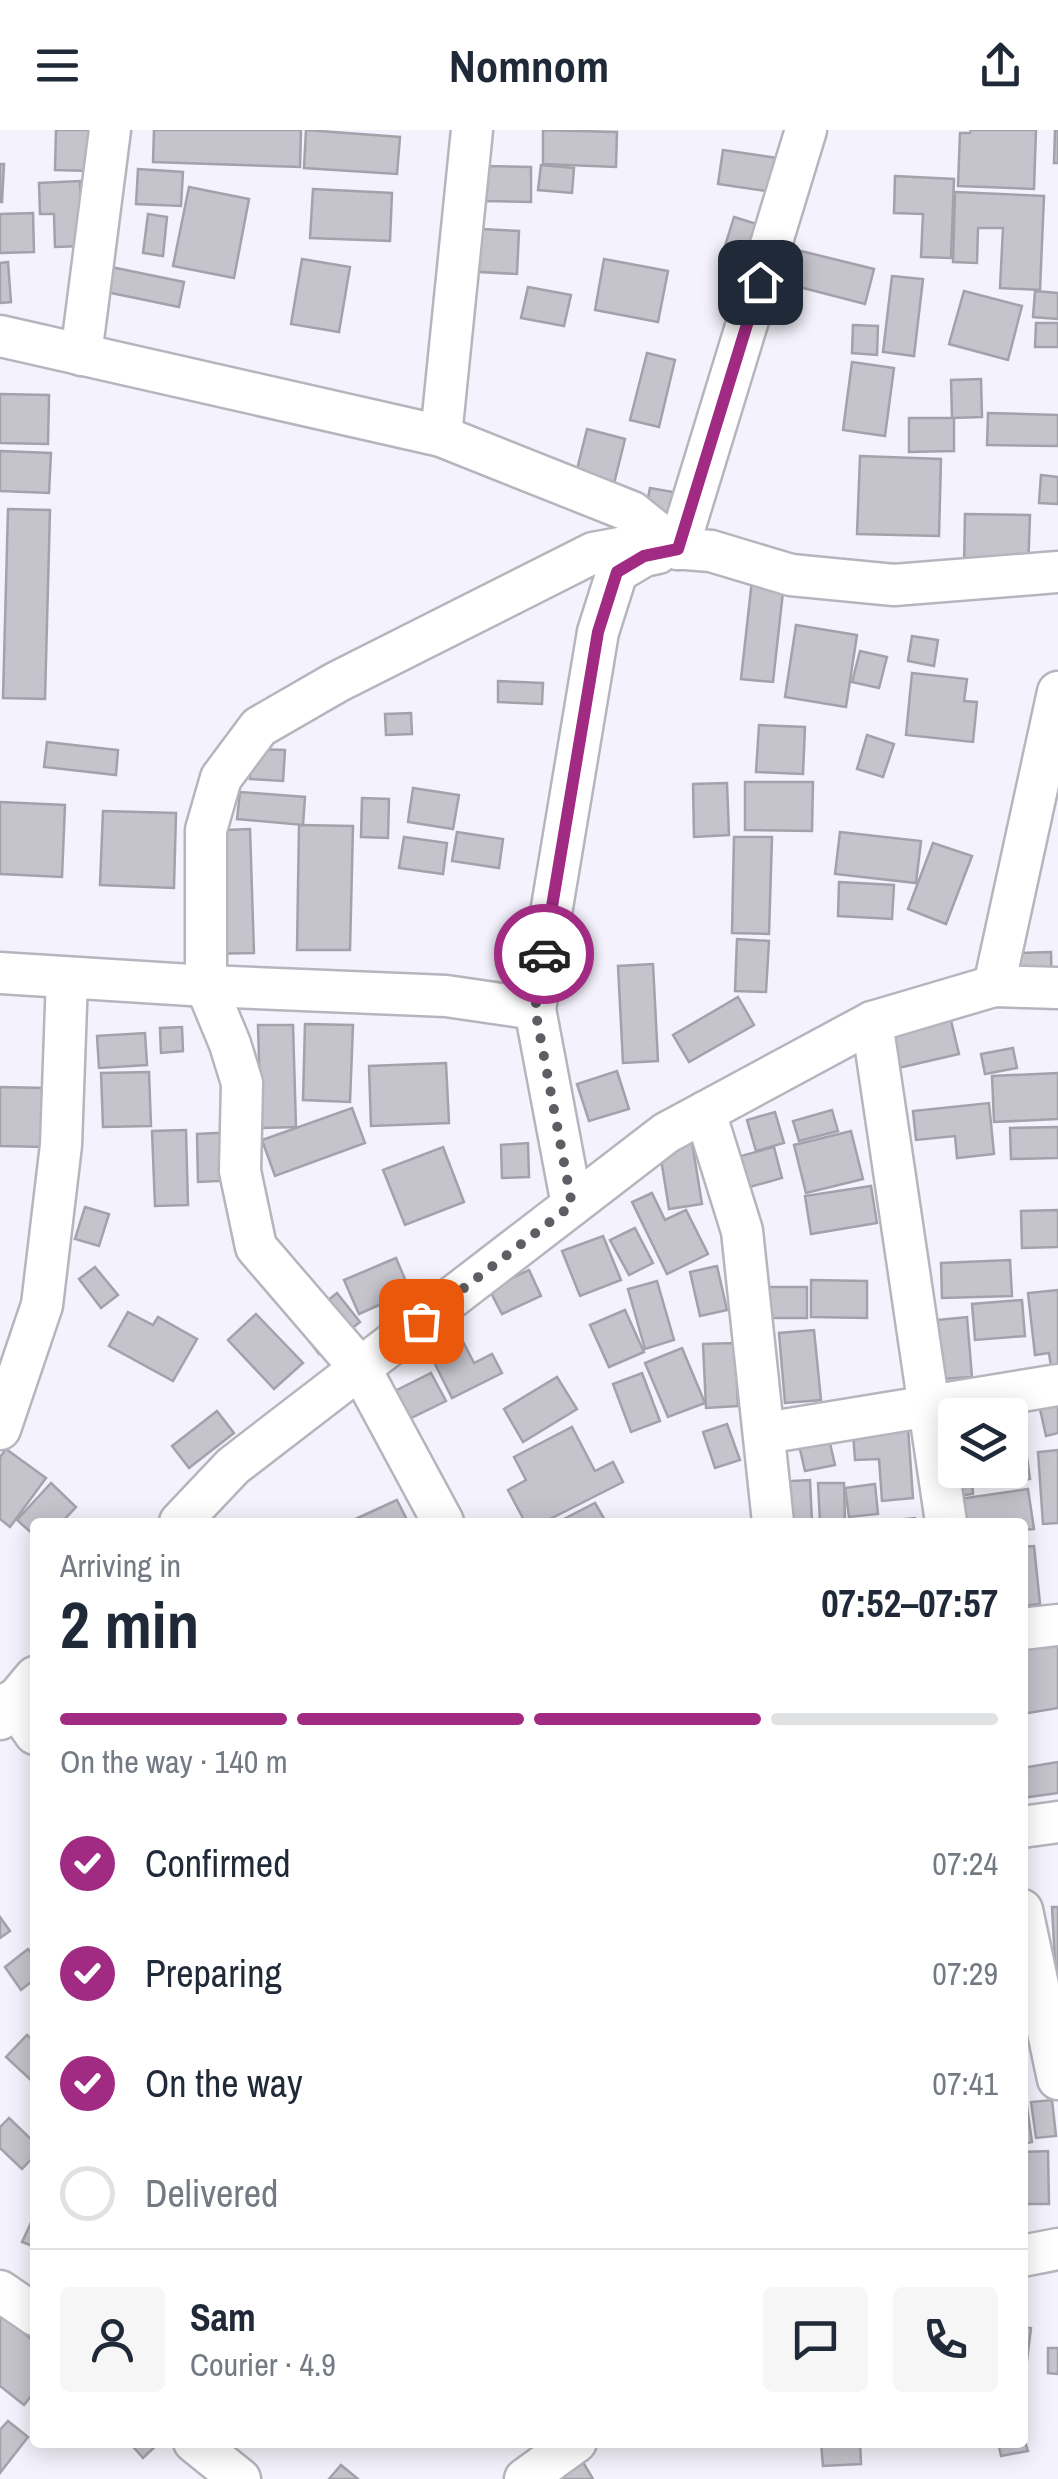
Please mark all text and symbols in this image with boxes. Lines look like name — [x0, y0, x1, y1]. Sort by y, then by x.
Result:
text: Nomnom — [449, 35, 609, 96]
icon: menu — [30, 38, 85, 93]
icon: share — [973, 38, 1028, 93]
pin — [718, 240, 803, 325]
icon: home — [733, 255, 788, 310]
courier — [494, 904, 594, 1004]
icon: car — [517, 927, 572, 982]
pin — [379, 1279, 464, 1364]
icon: bag — [394, 1294, 449, 1349]
map controls — [938, 1398, 1028, 1488]
button: layers — [938, 1398, 1028, 1488]
text: Arriving in — [60, 1544, 181, 1587]
text: 07:52–07:57 — [821, 1578, 998, 1629]
text: 2 min — [60, 1581, 199, 1668]
text: On the way · 140 m — [60, 1740, 288, 1783]
icon: check — [60, 1836, 115, 1891]
text: Confirmed — [145, 1838, 290, 1889]
text: 07:24 — [932, 1842, 998, 1885]
icon: check — [60, 1946, 115, 2001]
text: Preparing — [145, 1948, 282, 1999]
text: 07:29 — [932, 1952, 998, 1995]
icon: check — [60, 2056, 115, 2111]
text: On the way — [145, 2058, 303, 2109]
text: 07:41 — [932, 2062, 998, 2105]
text: Delivered — [145, 2168, 278, 2219]
button: person — [60, 2287, 165, 2392]
button: chat — [763, 2287, 868, 2392]
button: phone — [893, 2287, 998, 2392]
text: Sam — [190, 2292, 256, 2343]
text: Courier · 4.9 — [190, 2343, 336, 2386]

